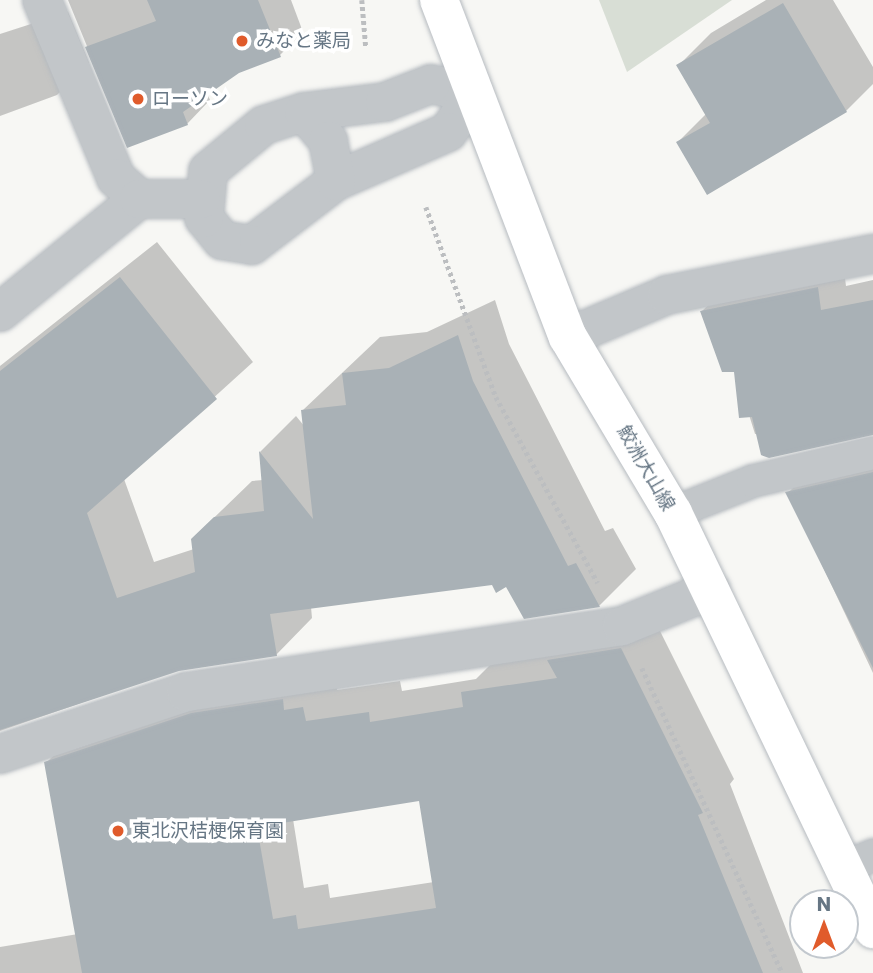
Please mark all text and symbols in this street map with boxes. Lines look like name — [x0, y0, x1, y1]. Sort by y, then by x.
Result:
place label: みなと薬局 — [256, 30, 351, 52]
marker: みなと薬局 — [234, 33, 250, 49]
place label: ローソン — [152, 88, 228, 110]
marker: ローソン — [130, 91, 146, 107]
street label: 鮫洲大山線 — [612, 421, 680, 515]
place label: 東北沢桔梗保育園 — [132, 820, 284, 842]
marker: 東北沢桔梗保育園 — [110, 823, 126, 839]
north arrow — [789, 889, 859, 959]
text: N — [817, 891, 831, 918]

